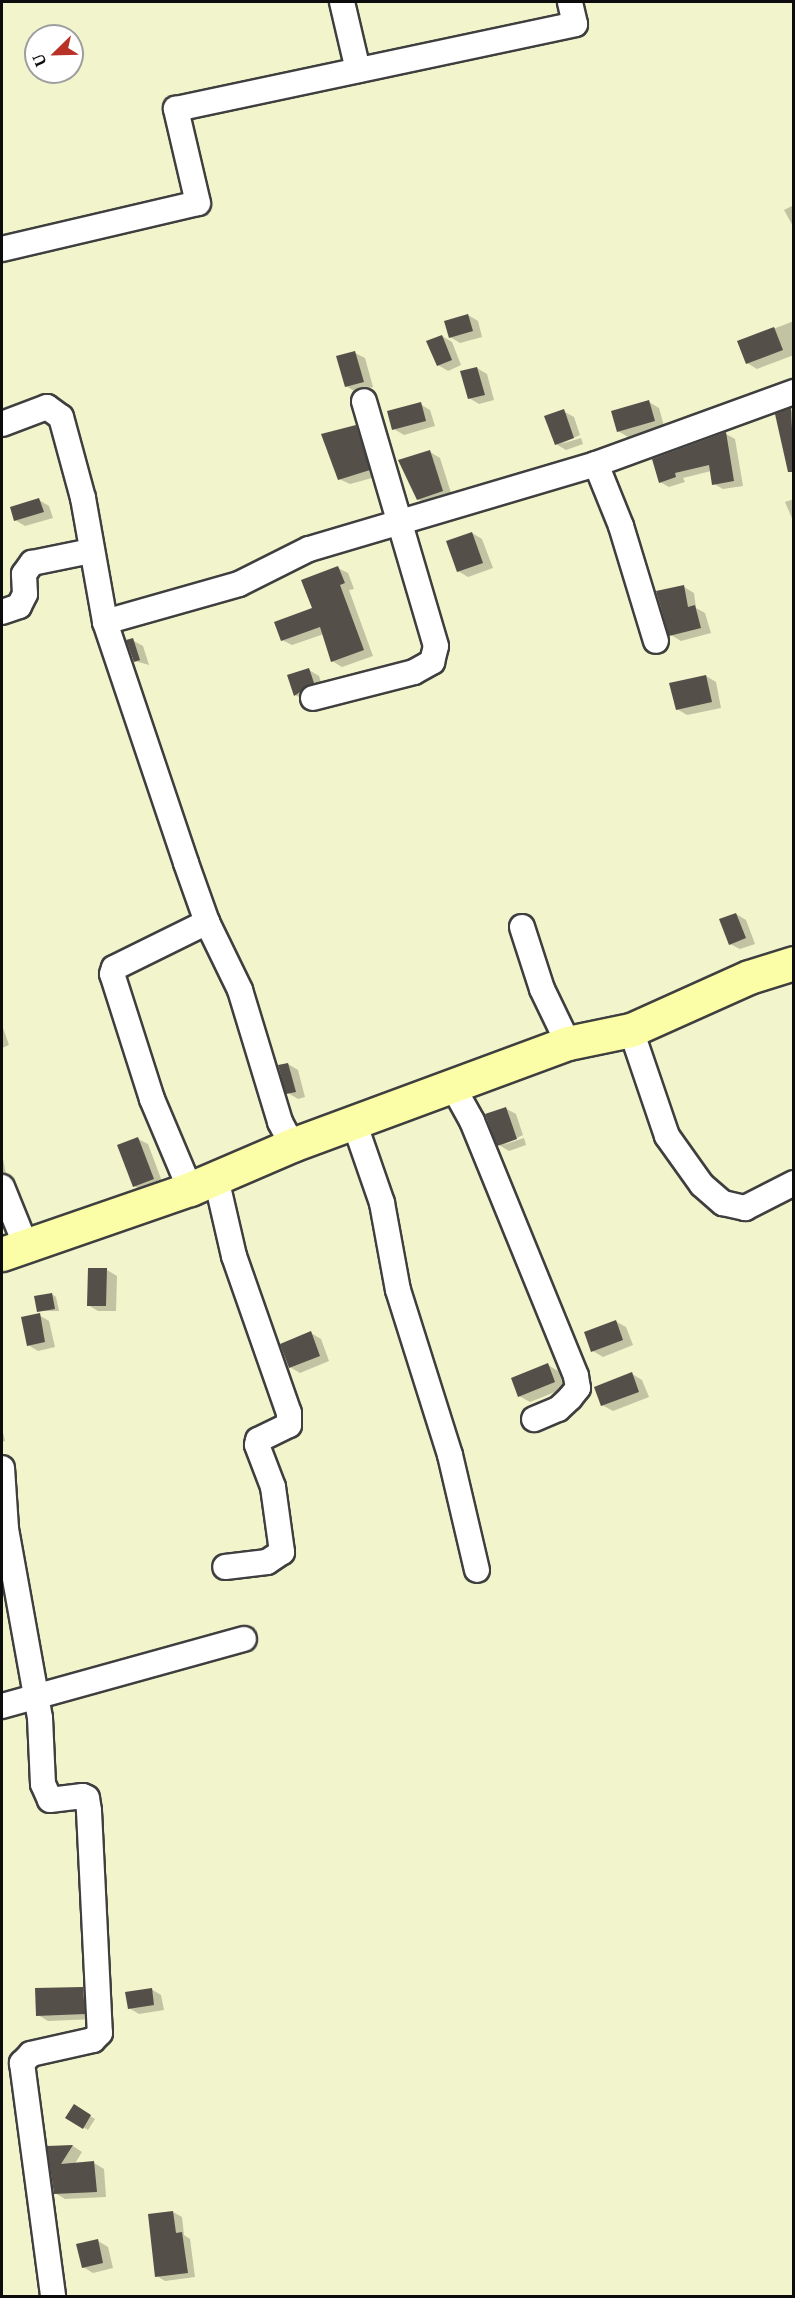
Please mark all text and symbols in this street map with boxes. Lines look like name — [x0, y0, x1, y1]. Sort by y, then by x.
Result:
north arrow — [24, 24, 84, 84]
text: U — [27, 51, 52, 70]

